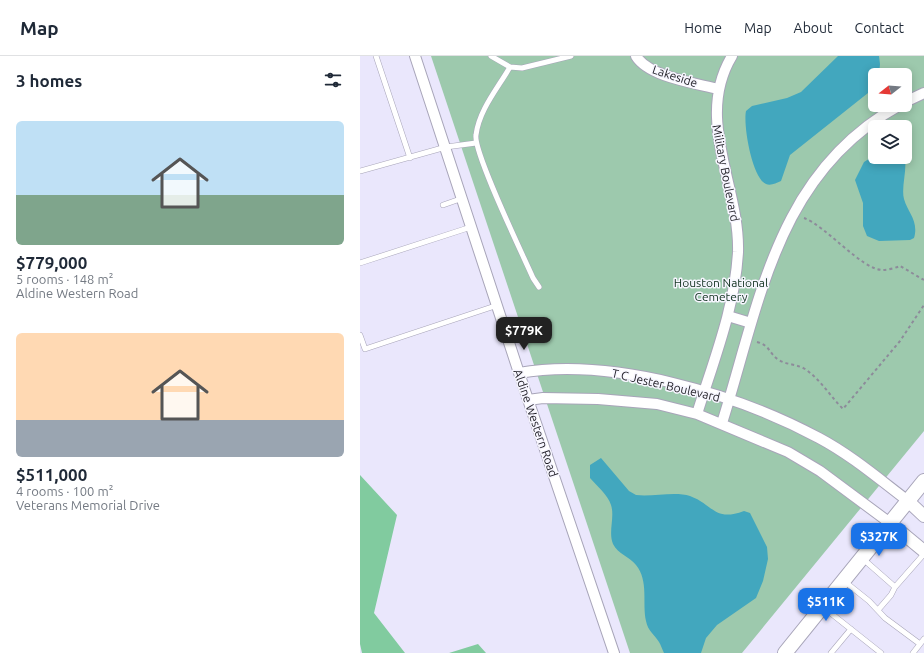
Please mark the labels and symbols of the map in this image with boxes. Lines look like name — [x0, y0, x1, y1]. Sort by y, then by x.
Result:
street label: Lakeside — [651, 63, 699, 89]
north arrow — [868, 68, 912, 112]
street label: Military Boulevard — [710, 123, 742, 223]
park label: Houston National Cemetery — [674, 276, 768, 303]
pin: $779K — [496, 317, 552, 351]
street label: T C Jester Boulevard — [611, 366, 721, 404]
street label: Aldine Western Road — [511, 367, 561, 479]
pin: $327K — [851, 523, 907, 557]
pin: $511K — [798, 588, 854, 622]

